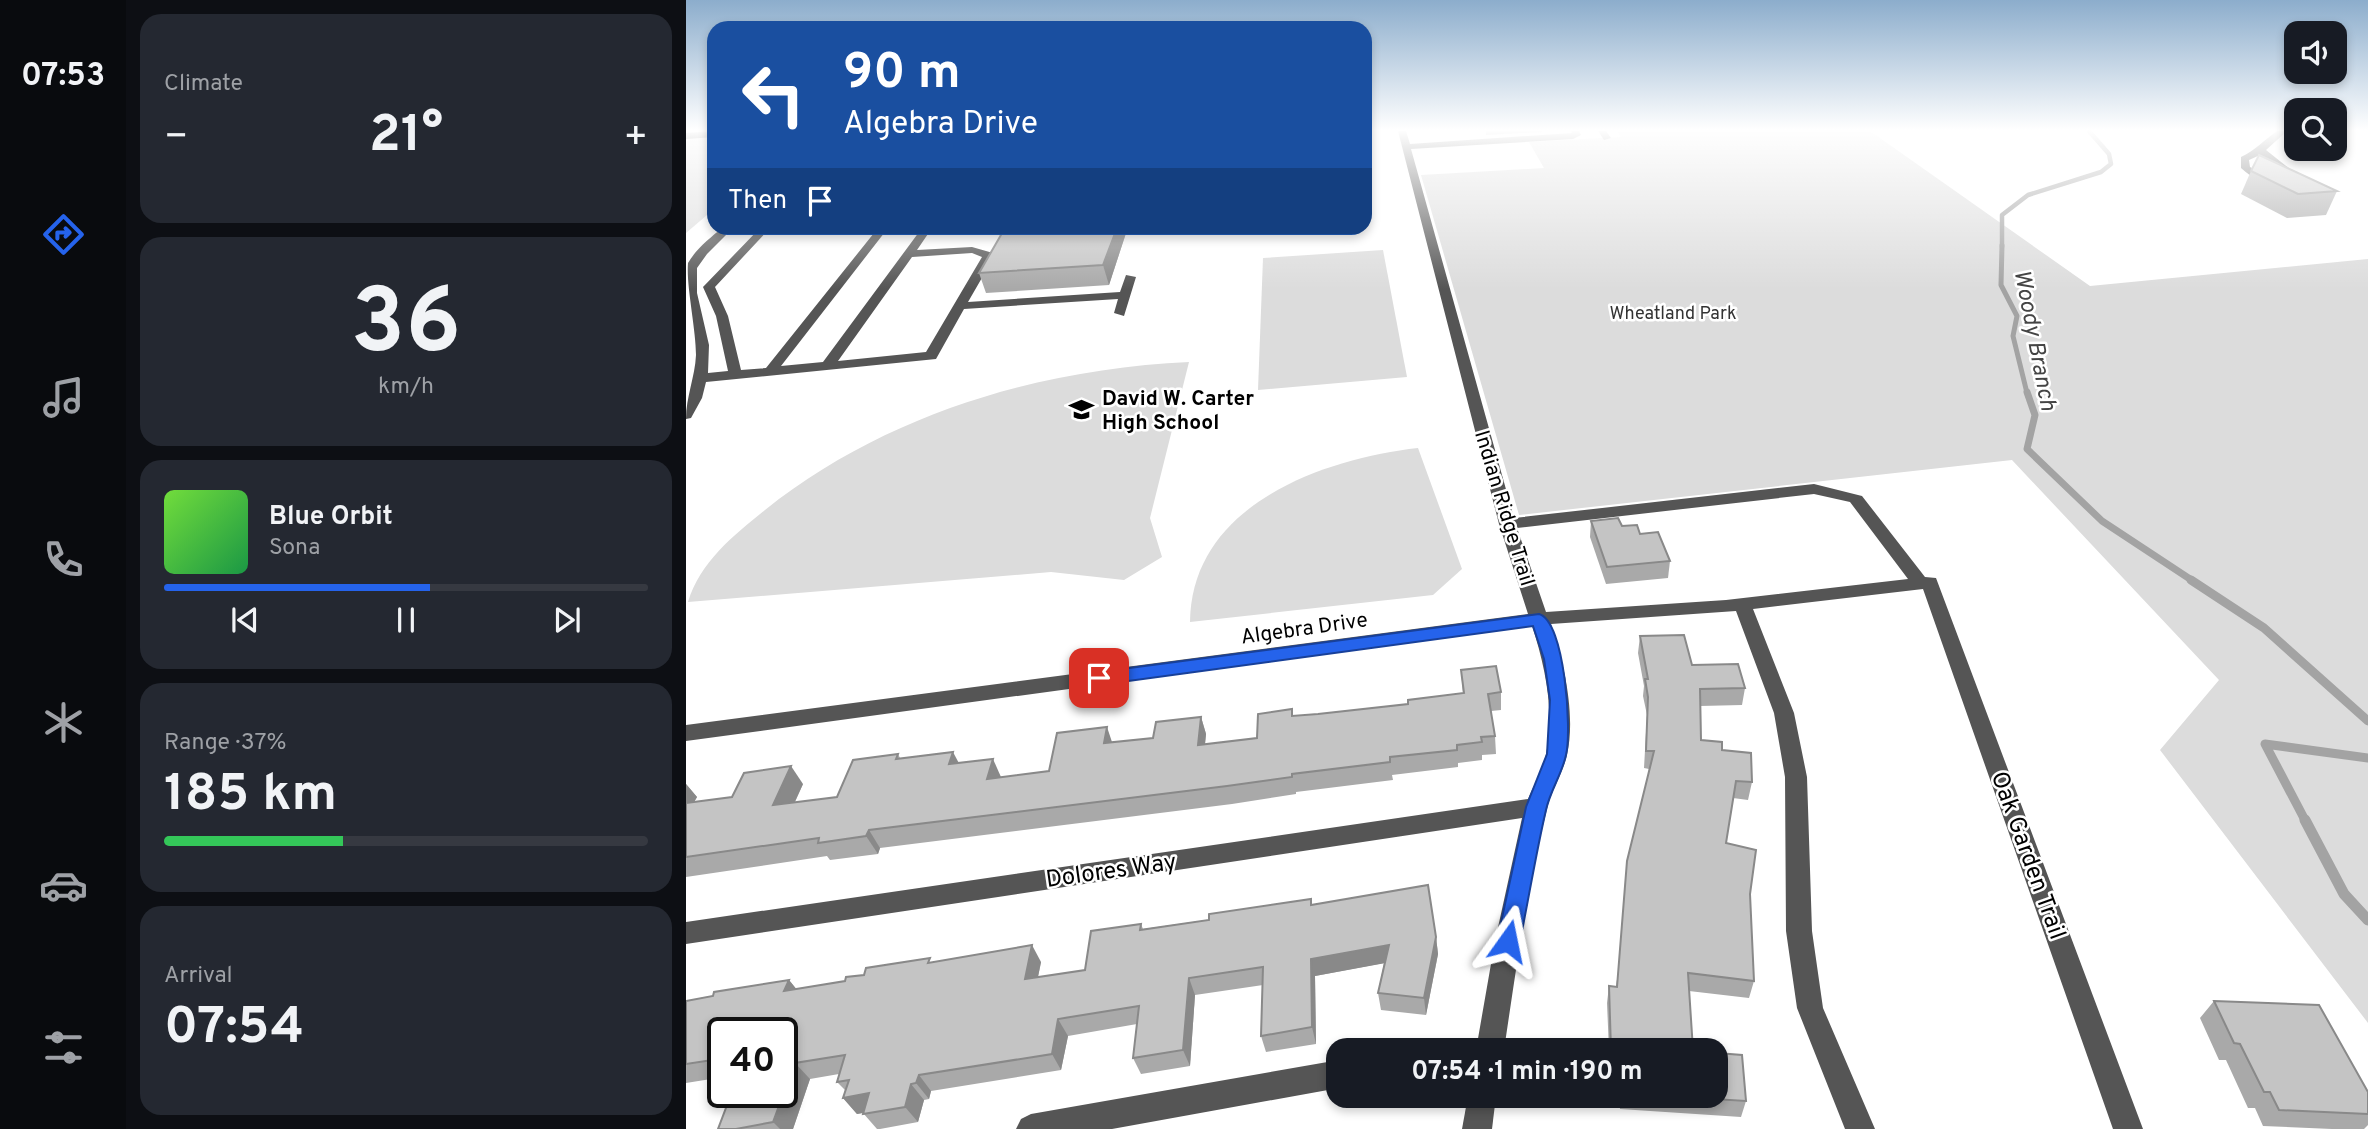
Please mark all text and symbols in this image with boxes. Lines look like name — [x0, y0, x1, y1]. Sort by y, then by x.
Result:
map controls — [2284, 21, 2347, 161]
button: sound — [2284, 21, 2347, 84]
text: 90 m — [843, 44, 961, 106]
icon: left — [728, 49, 819, 140]
text: 07:53 — [21, 57, 105, 97]
text: Climate — [164, 70, 243, 99]
button: search — [2284, 98, 2347, 161]
text: 21° — [369, 104, 443, 170]
text: Algebra Drive — [843, 105, 1038, 145]
text: − — [164, 114, 189, 163]
text: + — [623, 114, 648, 163]
icon: arrive — [801, 182, 839, 220]
text: Then — [728, 185, 787, 218]
icon: directions — [39, 210, 88, 259]
water label: Woody Branch — [2006, 268, 2062, 414]
text: 36 — [351, 270, 461, 385]
park label: Wheatland Park — [1609, 303, 1737, 326]
icon: music — [39, 373, 88, 422]
text: km/h — [378, 373, 434, 402]
place label: David W. Carter High School — [1102, 386, 1254, 437]
school or university icon: David W. Carter High School — [1068, 396, 1096, 424]
street label: Indian Ridge Trail — [1467, 427, 1540, 590]
text: Blue Orbit — [269, 501, 393, 534]
text: Sona — [269, 534, 320, 563]
icon: phone — [39, 535, 88, 584]
icon: previous — [226, 601, 264, 639]
icon: pause — [387, 601, 425, 639]
icon: next — [548, 601, 586, 639]
street label: Algebra Drive — [1239, 607, 1369, 652]
pin — [1069, 648, 1129, 708]
icon: arrive — [1080, 659, 1118, 697]
icon: climate — [39, 698, 88, 747]
text: Range · 37% — [164, 729, 286, 758]
text: 185 km — [164, 763, 337, 829]
street label: Oak Garden Trail — [1983, 767, 2071, 944]
street label: Dolores Way — [1044, 848, 1179, 896]
icon: car — [39, 861, 88, 910]
position arrow — [1471, 904, 1545, 978]
text: Arrival — [164, 962, 233, 991]
text: 07:54 — [164, 996, 304, 1062]
speed limit sign: 40 — [707, 1017, 798, 1108]
icon: filters — [39, 1023, 88, 1072]
text: 07:54 · 1 min · 190 m — [1411, 1056, 1643, 1089]

